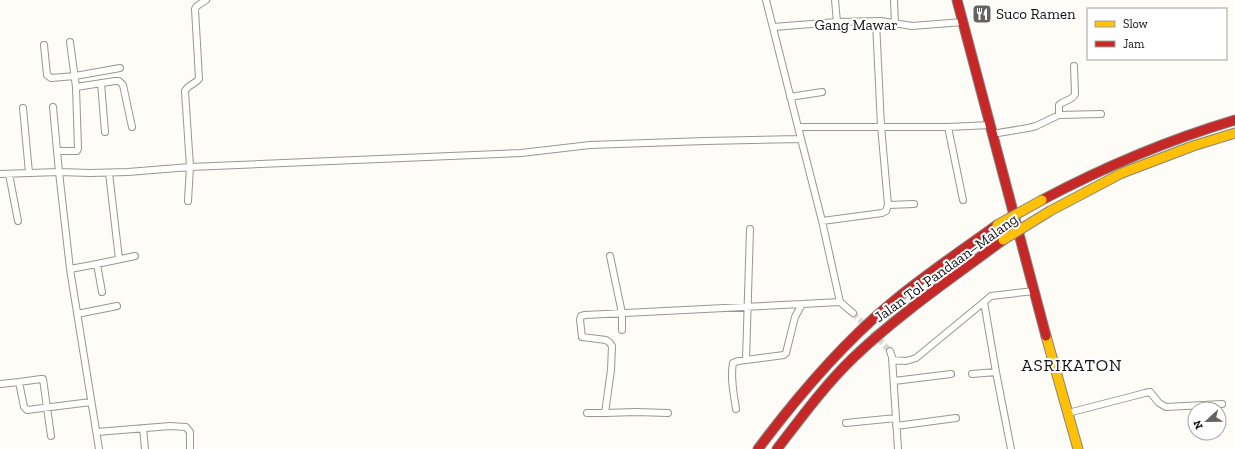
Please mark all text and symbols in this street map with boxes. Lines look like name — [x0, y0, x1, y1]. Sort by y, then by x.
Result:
restaurant icon: Suco Ramen — [971, 3, 993, 25]
place label: Suco Ramen — [996, 5, 1076, 23]
legend — [1087, 8, 1227, 60]
street label: Gang Mawar — [815, 16, 897, 34]
text: Slow — [1123, 17, 1149, 31]
text: Jam — [1123, 37, 1145, 51]
street label: Jalan Tol Pandaan–Malang — [871, 210, 1021, 326]
district label: ASRIKATON — [1021, 355, 1123, 375]
north arrow — [1187, 401, 1227, 441]
text: N — [1190, 418, 1206, 431]

